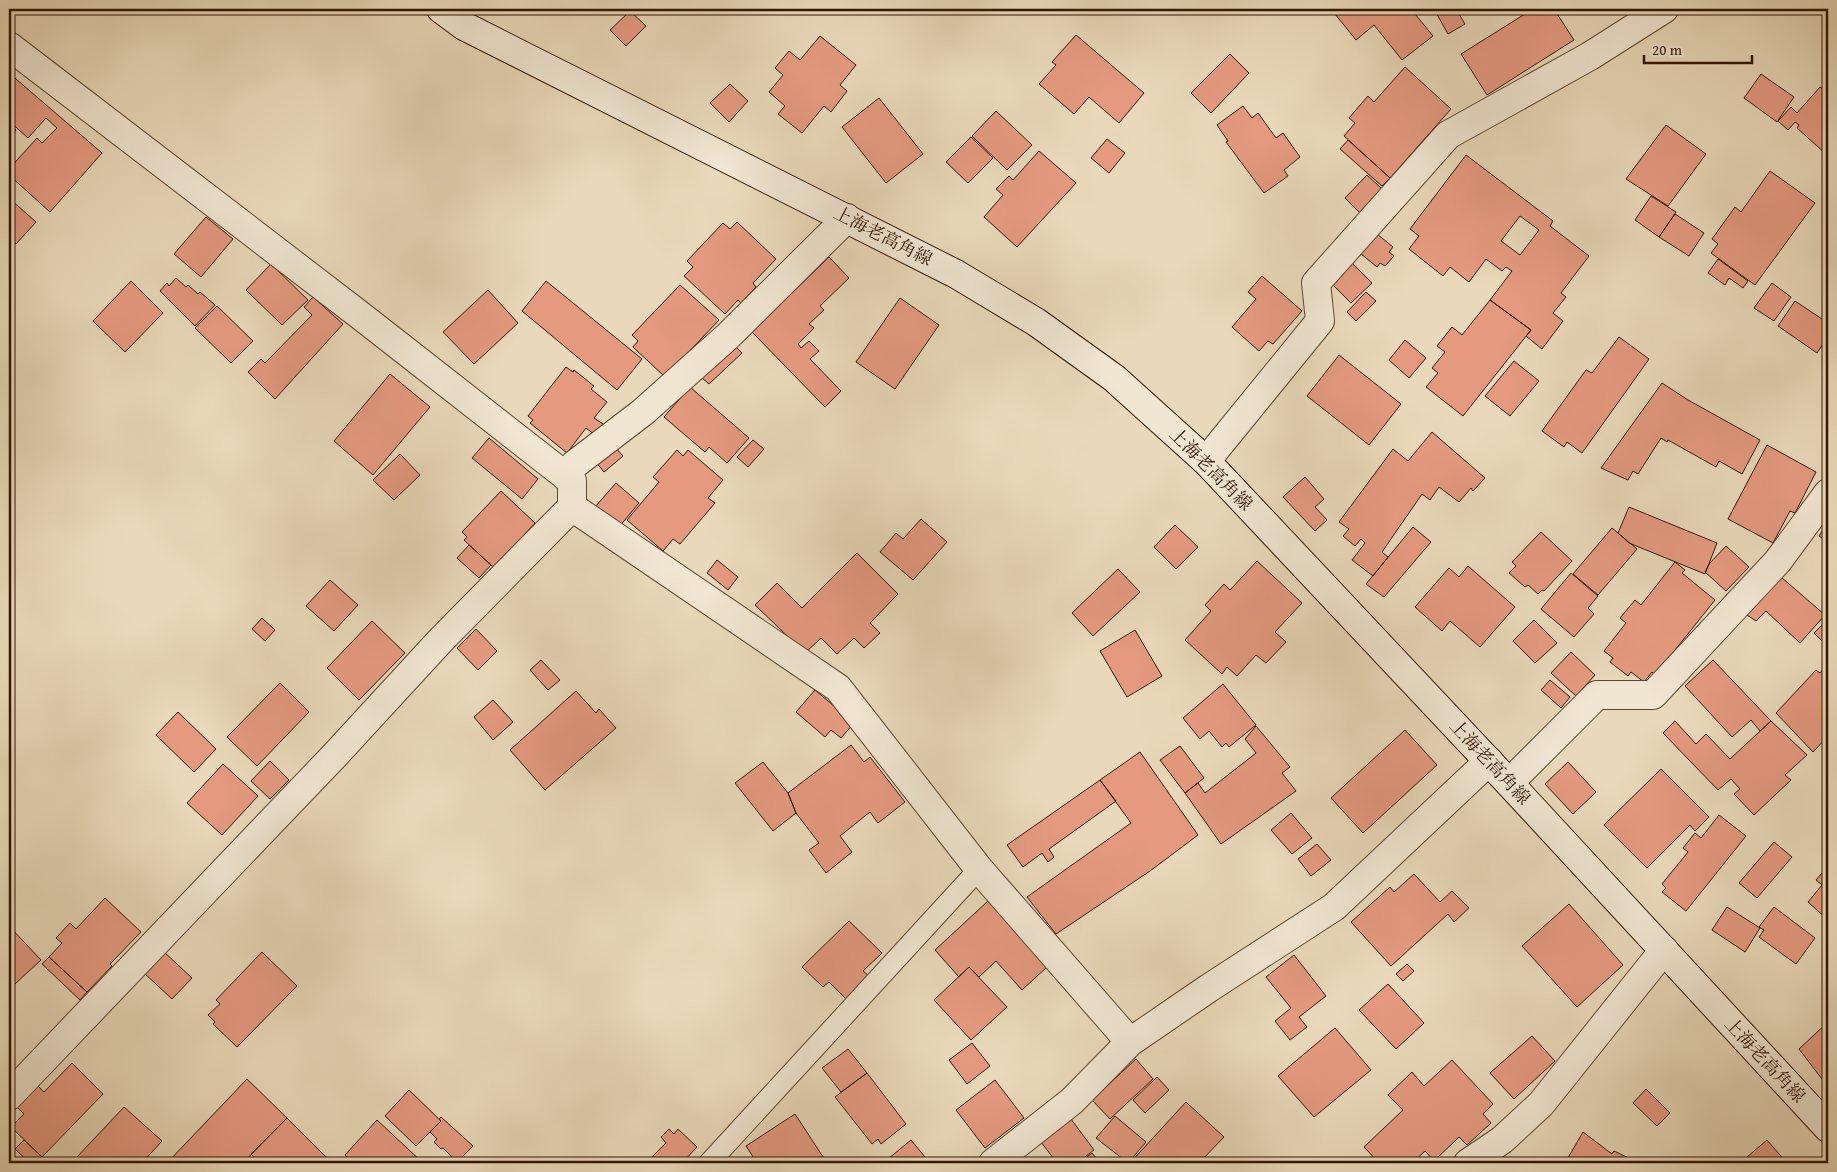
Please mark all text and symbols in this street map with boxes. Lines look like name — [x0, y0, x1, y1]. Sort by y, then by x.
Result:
scale bar — [1644, 32, 1752, 64]
text: 20 m — [1652, 39, 1683, 60]
street label: 上海老高角線 — [829, 199, 937, 272]
street label: 上海老高角線 — [1164, 421, 1259, 516]
street label: 上海老高角線 — [1444, 713, 1537, 810]
street label: 上海老高角線 — [1719, 1011, 1812, 1108]

